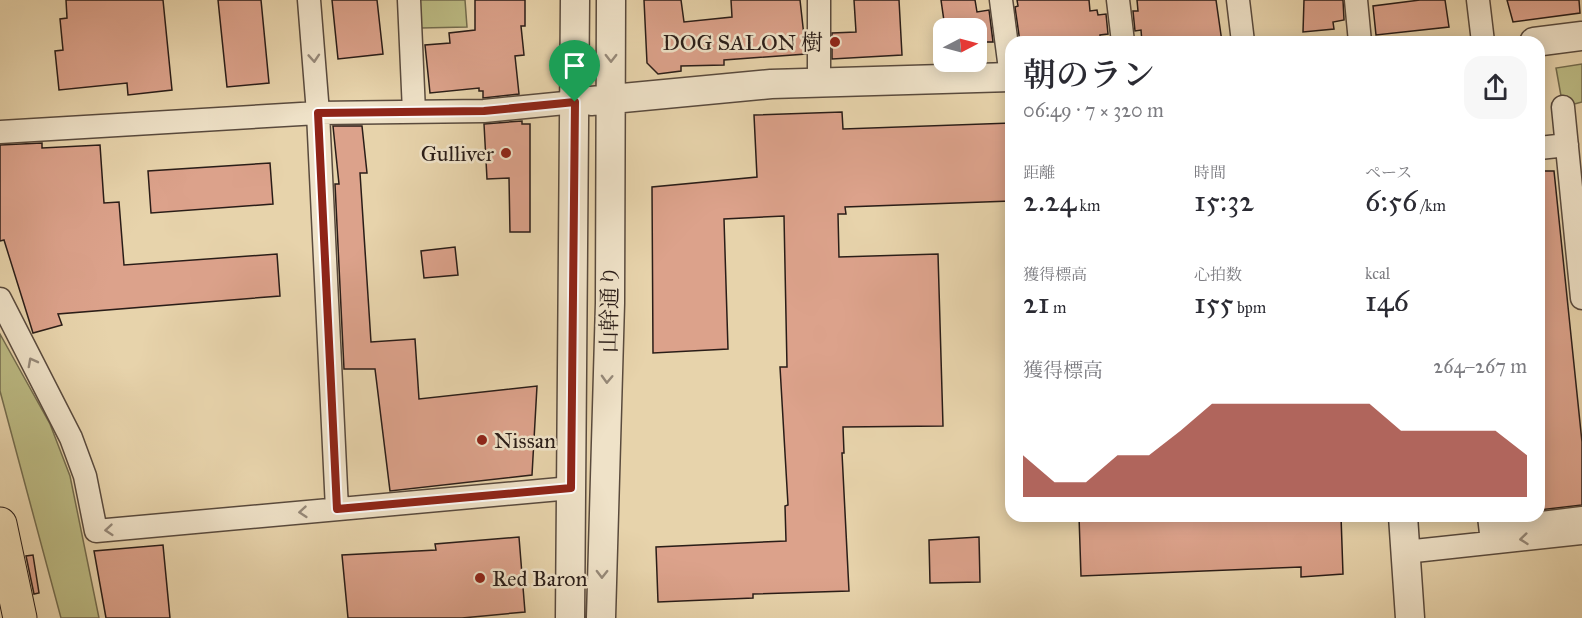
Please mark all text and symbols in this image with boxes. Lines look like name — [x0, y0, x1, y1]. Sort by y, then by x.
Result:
north arrow — [933, 18, 987, 72]
map controls — [933, 18, 987, 72]
place label: DOG SALON 樹 — [662, 29, 823, 56]
marker: DOG SALON 樹 — [828, 35, 842, 49]
pin — [549, 40, 600, 102]
icon: arrive — [558, 49, 591, 82]
one-way arrow — [307, 54, 320, 63]
one-way arrow — [605, 54, 617, 63]
text: 朝のラン — [1023, 55, 1155, 95]
button: share — [1464, 56, 1527, 119]
text: 06:49 · 7 × 320 m — [1023, 98, 1164, 122]
place label: Gulliver — [421, 140, 495, 167]
marker: Gulliver — [499, 146, 513, 160]
text: 距離 — [1023, 163, 1055, 182]
text: 時間 — [1194, 163, 1226, 182]
text: ペース — [1365, 163, 1412, 182]
text: 2.24 — [1023, 183, 1076, 219]
text: 15:32 — [1194, 183, 1254, 219]
text: 6:56 — [1365, 183, 1417, 219]
text: km — [1076, 196, 1100, 215]
text: /km — [1417, 196, 1446, 215]
text: kcal — [1365, 264, 1390, 283]
street label: 山幹通り — [595, 265, 624, 353]
text: 獲得標高 — [1023, 265, 1087, 284]
text: 心拍数 — [1194, 265, 1242, 284]
text: 146 — [1365, 283, 1409, 319]
text: 21 — [1023, 285, 1050, 321]
text: 155 — [1194, 285, 1234, 321]
text: m — [1050, 298, 1067, 317]
text: bpm — [1234, 298, 1266, 317]
text: 264–267 m — [1433, 354, 1527, 378]
one-way arrow — [28, 357, 40, 368]
text: 獲得標高 — [1023, 358, 1103, 382]
one-way arrow — [600, 375, 613, 384]
place label: Nissan — [494, 427, 556, 454]
marker: Nissan — [475, 433, 489, 447]
one-way arrow — [299, 505, 308, 518]
one-way arrow — [105, 523, 114, 536]
one-way arrow — [1519, 532, 1528, 545]
place label: Red Baron — [492, 565, 588, 592]
one-way arrow — [595, 570, 608, 579]
marker: Red Baron — [473, 571, 487, 585]

